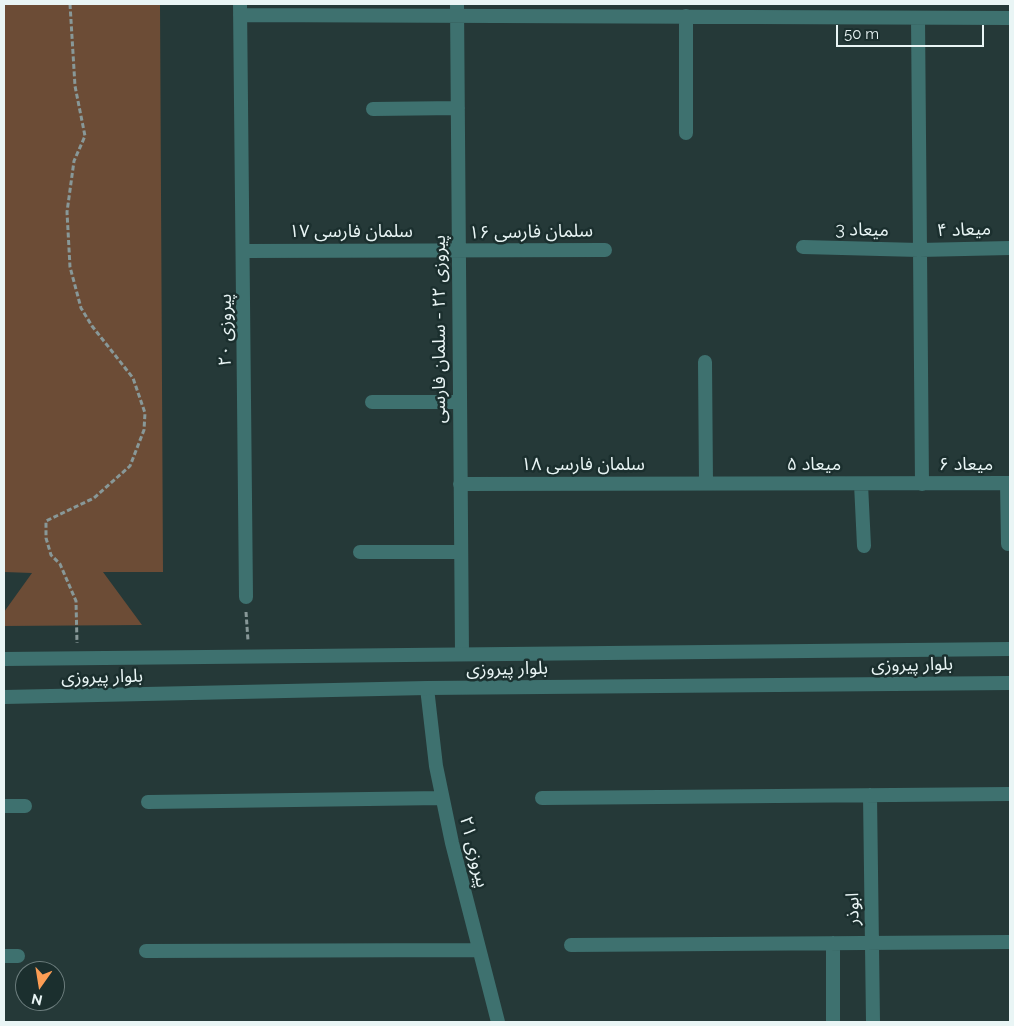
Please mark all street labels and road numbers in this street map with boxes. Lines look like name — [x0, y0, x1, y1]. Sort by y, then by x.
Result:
street label: میعاد ۴ — [937, 218, 991, 242]
street label: میعاد 3 — [835, 219, 889, 241]
street label: سلمان فارسی ۱۶ — [469, 220, 593, 244]
street label: سلمان فارسی ۱۷ — [289, 221, 413, 243]
street label: پیروزی ۲۲ - سلمان فارسی — [429, 235, 451, 423]
street label: پیروزی ۲۰ — [215, 294, 237, 366]
street label: سلمان فارسی ۱۸ — [521, 454, 645, 476]
street label: میعاد ۵ — [787, 454, 841, 476]
street label: میعاد ۶ — [939, 454, 993, 476]
street label: بلوار پیروزی — [871, 653, 953, 677]
street label: بلوار پیروزی — [466, 657, 548, 681]
street label: بلوار پیروزی — [61, 665, 143, 689]
street label: پیروزی ۲۱ — [455, 814, 493, 890]
street label: ابوذر — [842, 892, 864, 926]

